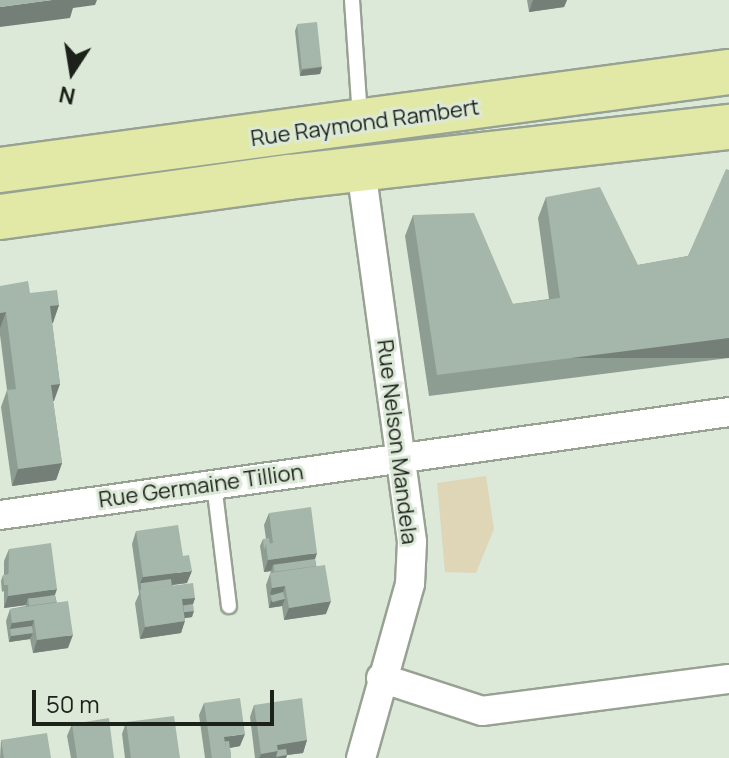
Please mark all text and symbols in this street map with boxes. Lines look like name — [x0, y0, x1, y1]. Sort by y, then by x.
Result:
north arrow — [32, 32, 112, 112]
text: N — [56, 79, 78, 112]
street label: Rue Raymond Rambert — [249, 94, 481, 152]
street label: Rue Nelson Mandela — [371, 338, 423, 546]
street label: Rue Germaine Tillion — [97, 459, 305, 513]
scale bar — [36, 674, 278, 724]
text: 50 m — [46, 687, 100, 720]

